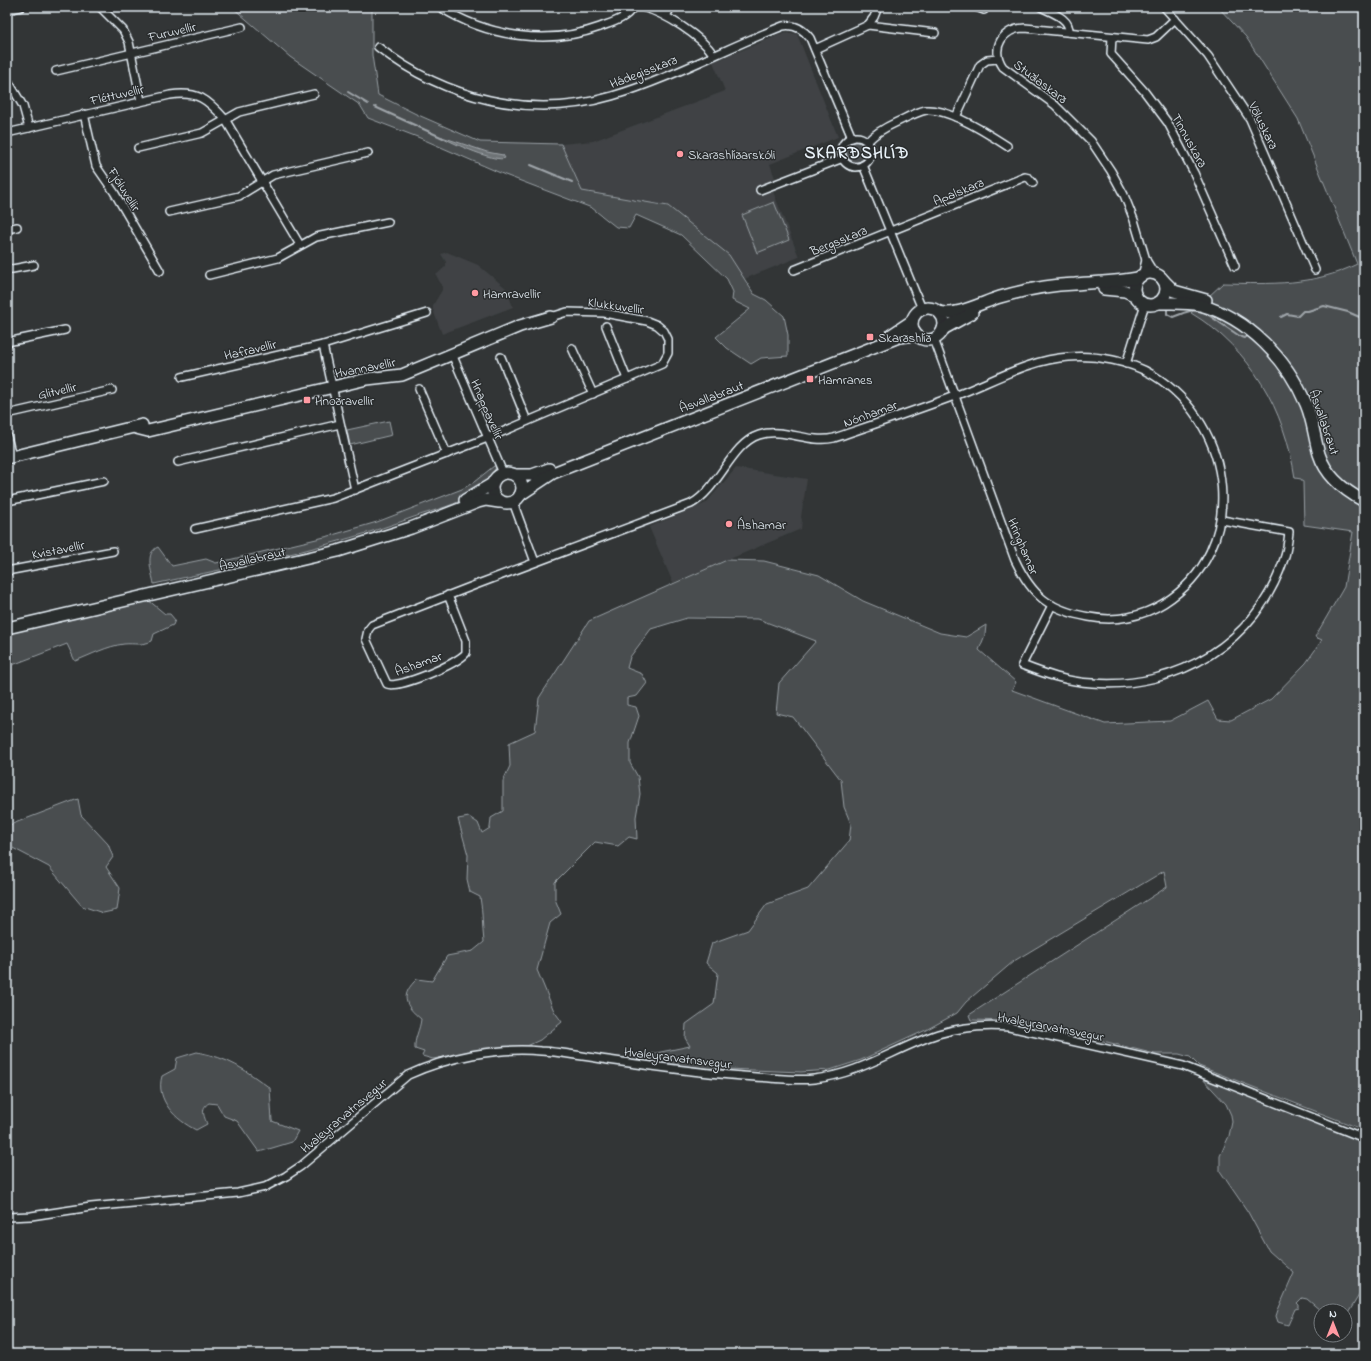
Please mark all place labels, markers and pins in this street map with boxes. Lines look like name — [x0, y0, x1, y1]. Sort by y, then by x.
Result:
place label: Skarðshlíðarskóli — [688, 146, 775, 165]
marker: Skarðshlíðarskóli — [675, 149, 685, 159]
place label: Hamravellir — [483, 285, 542, 304]
marker: Hamravellir — [470, 288, 480, 298]
place label: Skarðshlíð — [878, 329, 932, 348]
marker: Skarðshlíð — [865, 332, 875, 342]
place label: Hamranes — [818, 371, 873, 390]
marker: Hamranes — [805, 374, 815, 384]
place label: Hnoðravellir — [315, 392, 375, 411]
marker: Hnoðravellir — [302, 395, 312, 405]
place label: Áshamar — [737, 516, 787, 535]
marker: Áshamar — [724, 519, 734, 529]

